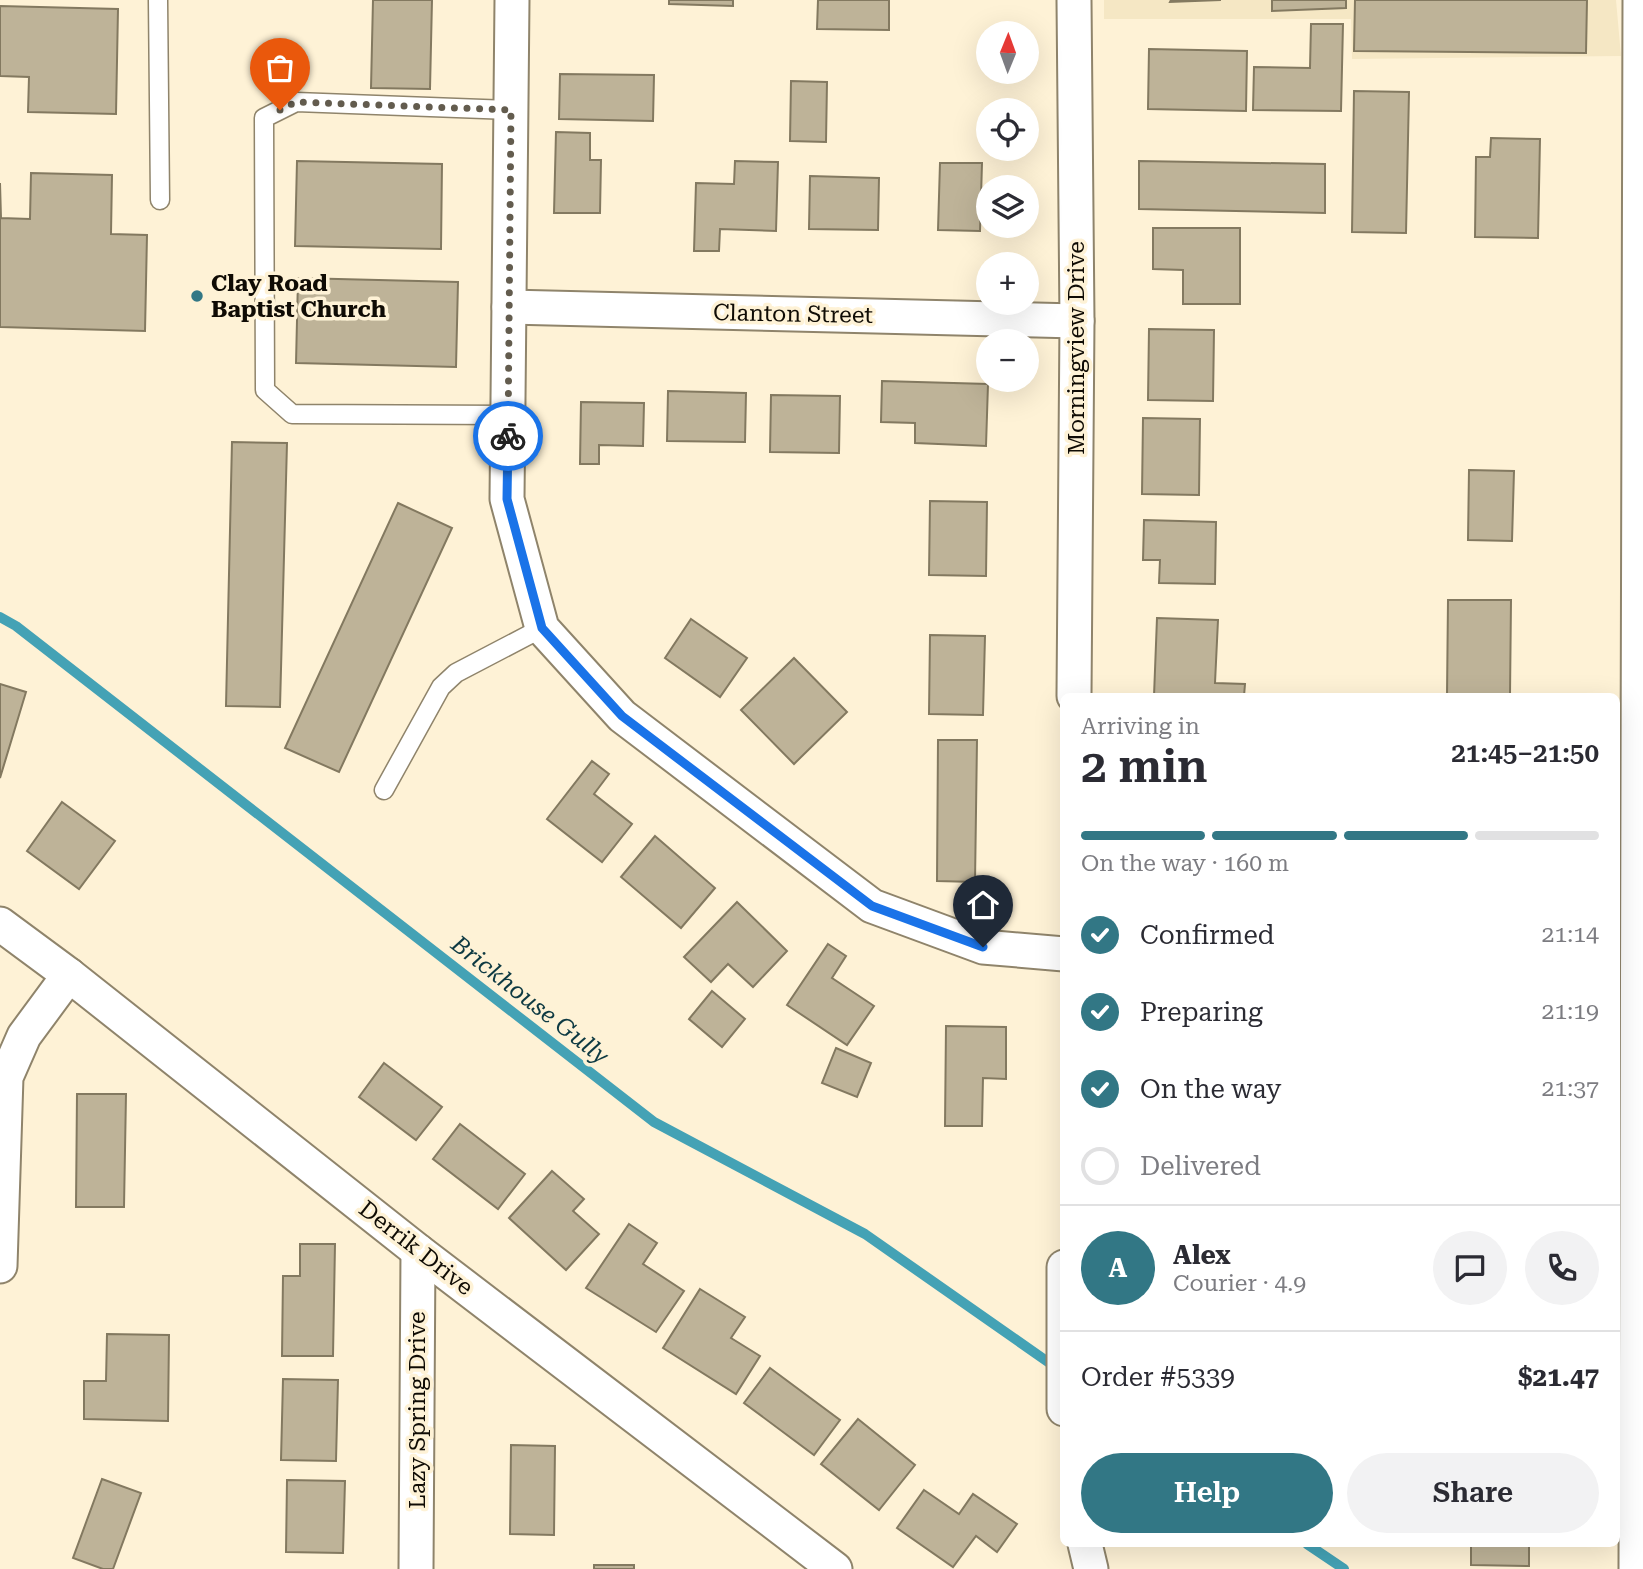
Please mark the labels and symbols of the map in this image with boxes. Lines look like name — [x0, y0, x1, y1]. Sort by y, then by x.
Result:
north arrow — [976, 21, 1040, 84]
pin — [250, 38, 310, 110]
street label: Morningview Drive — [1063, 241, 1090, 455]
place label: Clay Road Baptist Church — [211, 270, 387, 323]
marker: Clay Road Baptist Church — [189, 288, 205, 304]
street label: Clanton Street — [713, 299, 874, 329]
courier — [473, 401, 543, 471]
pin — [953, 875, 1013, 947]
water label: Brickhouse Gully — [445, 929, 615, 1070]
street label: Derrik Drive — [354, 1195, 478, 1301]
street label: Lazy Spring Drive — [404, 1311, 431, 1509]

